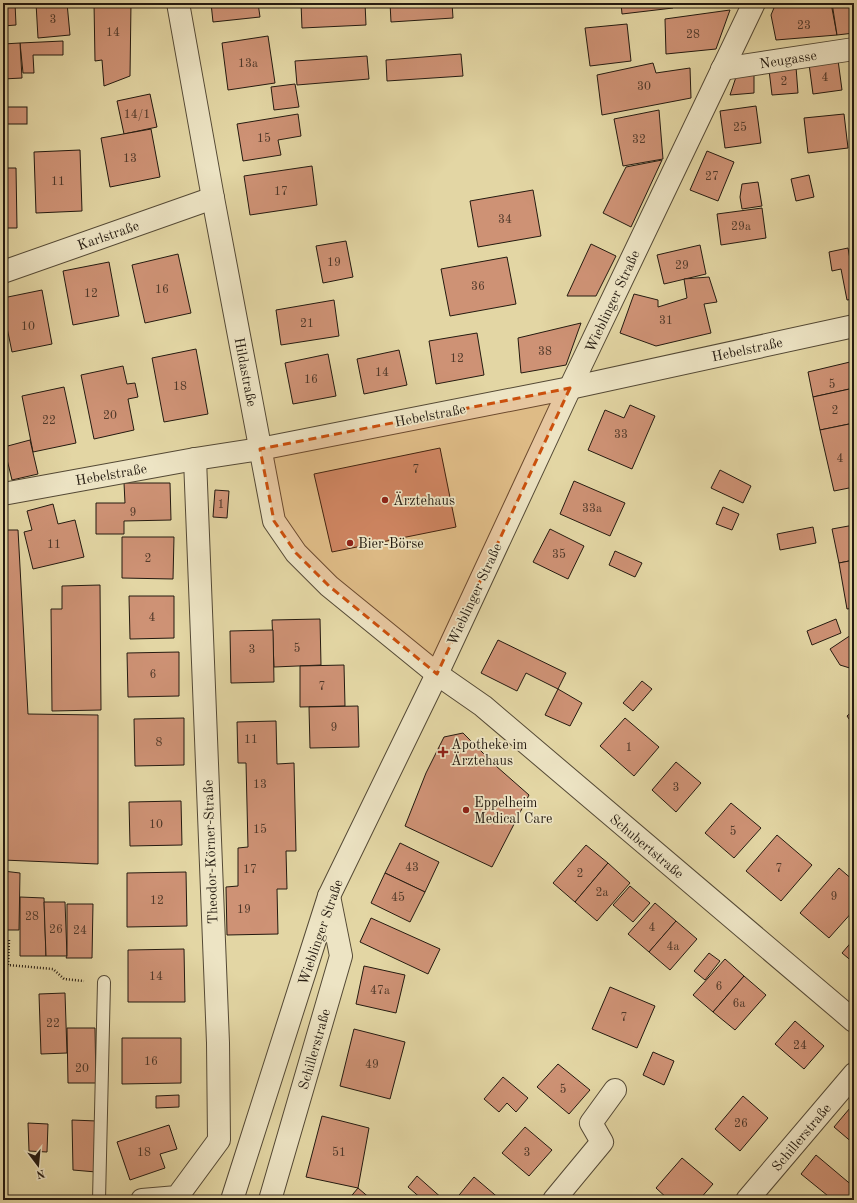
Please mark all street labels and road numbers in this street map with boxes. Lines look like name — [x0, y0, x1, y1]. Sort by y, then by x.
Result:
street label: Neugasse — [759, 49, 818, 71]
street label: Karlstraße — [76, 219, 141, 253]
street label: Wieblinger Straße — [583, 248, 643, 354]
street label: Hildastraße — [231, 336, 259, 408]
street label: Hebelstraße — [710, 336, 784, 364]
street label: Hebelstraße — [393, 402, 467, 430]
street label: Hebelstraße — [74, 462, 148, 488]
street label: Wieblinger Straße — [445, 541, 505, 647]
street label: Theodor-Körner-Straße — [201, 780, 221, 924]
street label: Schubertstraße — [607, 812, 686, 882]
street label: Wieblinger Straße — [296, 878, 346, 987]
street label: Schillerstraße — [297, 1007, 333, 1091]
street label: Schillerstraße — [770, 1101, 834, 1174]

